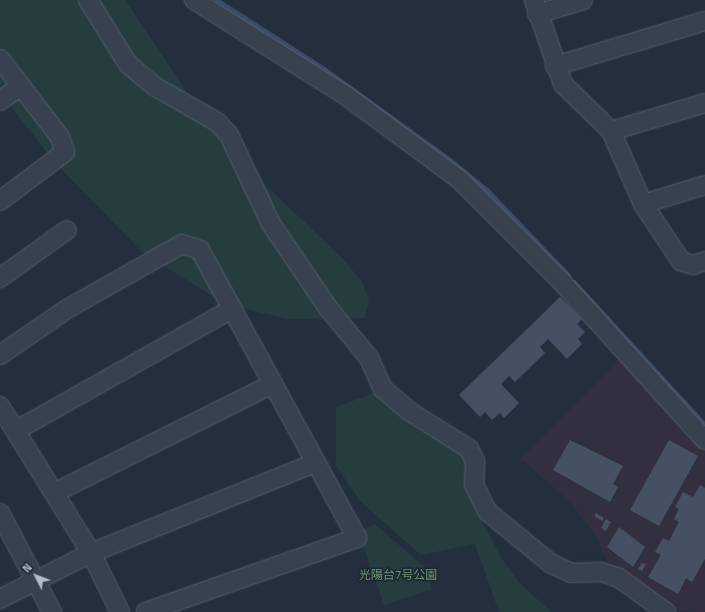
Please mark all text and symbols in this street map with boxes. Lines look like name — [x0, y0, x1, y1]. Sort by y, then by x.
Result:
north arrow — [16, 556, 56, 596]
text: N — [19, 560, 36, 576]
park label: 光陽台7号公園 — [359, 568, 437, 582]

